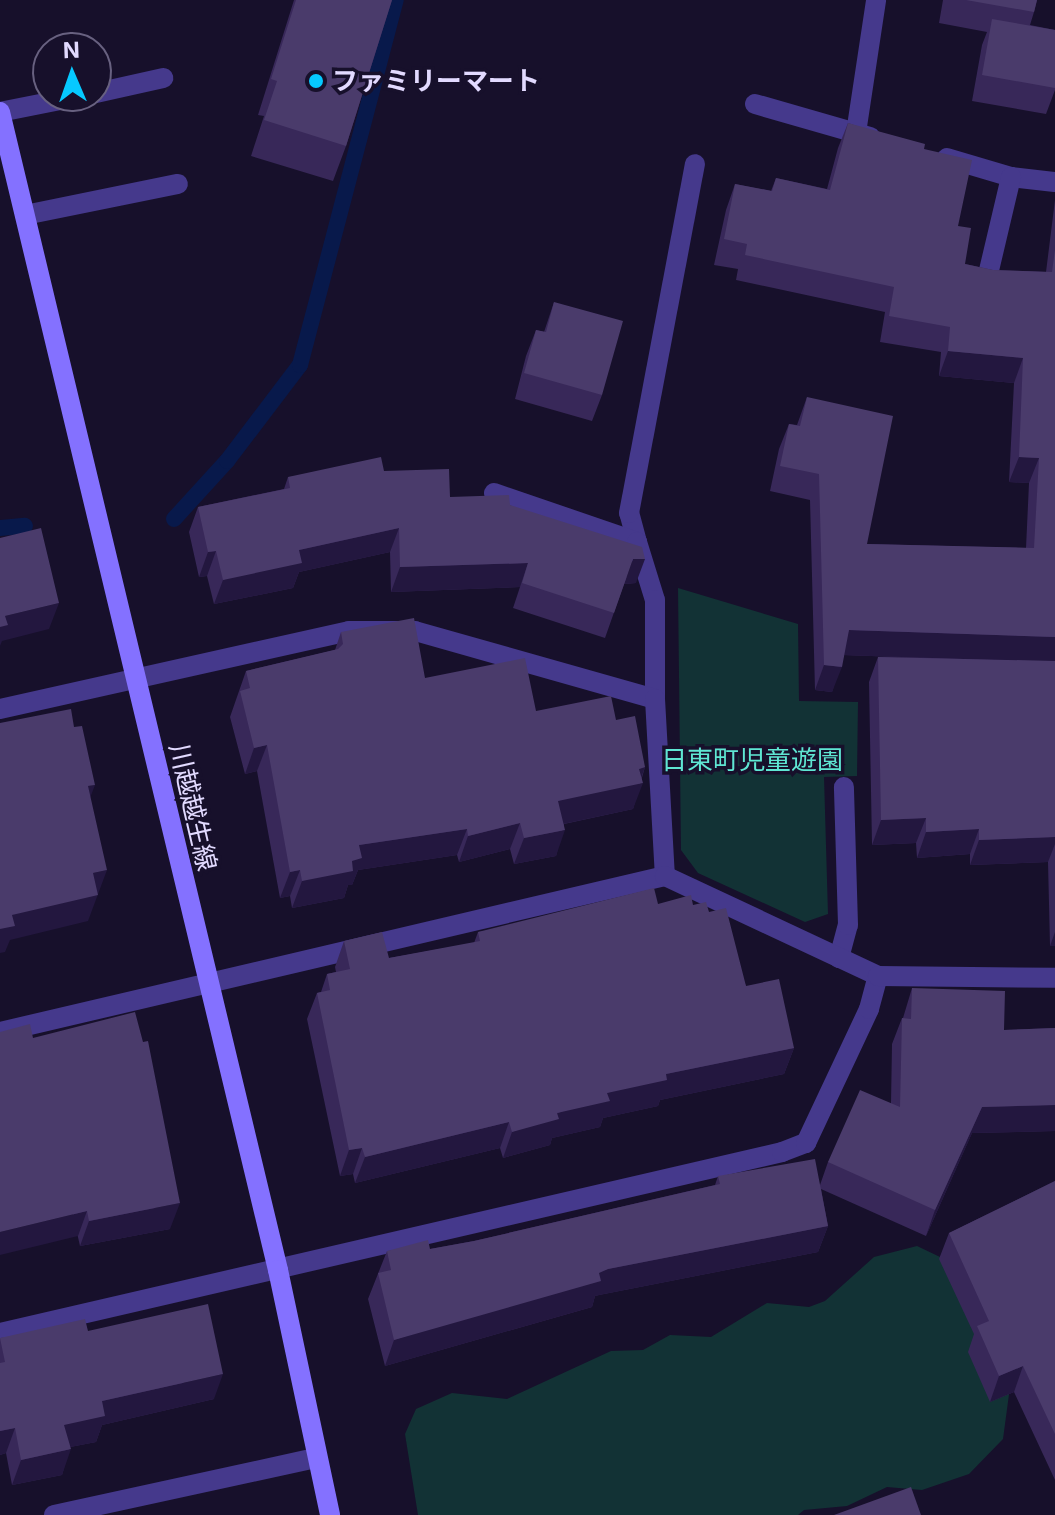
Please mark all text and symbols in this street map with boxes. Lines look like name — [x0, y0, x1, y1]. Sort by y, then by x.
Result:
north arrow — [32, 32, 112, 112]
text: N — [62, 37, 80, 63]
place label: ファミリーマート — [332, 65, 540, 97]
marker: ファミリーマート — [307, 72, 325, 90]
street label: 川越越生線 — [163, 740, 223, 874]
park label: 日東町児童遊園 — [661, 744, 843, 776]

